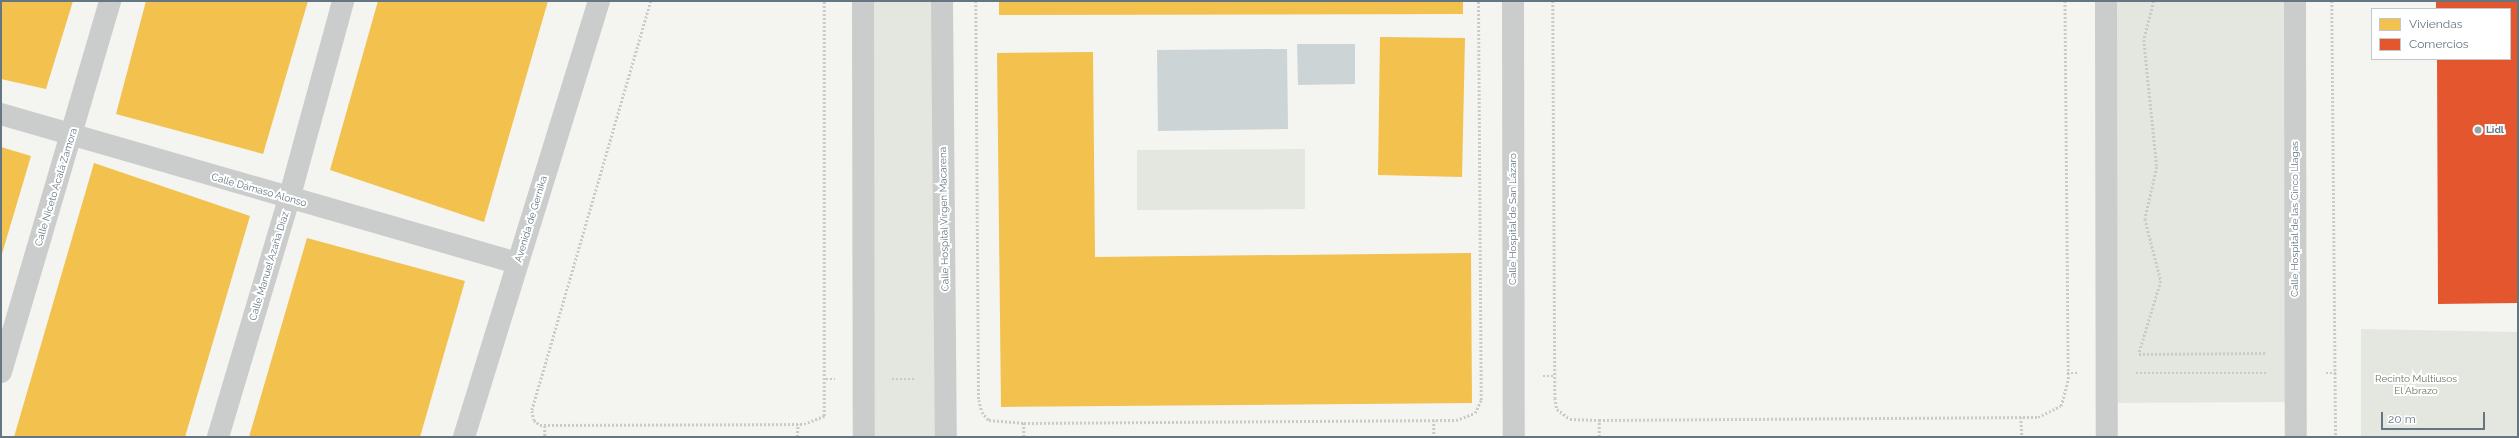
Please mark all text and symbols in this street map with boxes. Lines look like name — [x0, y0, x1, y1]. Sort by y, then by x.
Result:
legend — [2371, 8, 2511, 60]
text: Viviendas — [2409, 17, 2463, 31]
text: Comercios — [2409, 37, 2469, 51]
place label: Lidl — [2486, 124, 2504, 136]
marker: Lidl — [2473, 125, 2483, 135]
street label: Calle Niceto Acalá Zamora — [32, 126, 80, 248]
street label: Calle Hospital de las Cinco Llagas — [2289, 141, 2301, 297]
street label: Calle Hospital Virgen Macarena — [937, 146, 951, 292]
street label: Calle Hospital de San Lázaro — [1507, 153, 1519, 285]
street label: Calle Dámaso Alonso — [210, 171, 308, 209]
street label: Avenida de Gernika — [512, 174, 550, 264]
street label: Calle Manuel Azaña Díaz — [247, 210, 291, 322]
park label: Recinto Multiusos El Abrazo — [2375, 372, 2457, 396]
scale bar — [2383, 404, 2487, 430]
text: 20 m — [2388, 412, 2416, 426]

